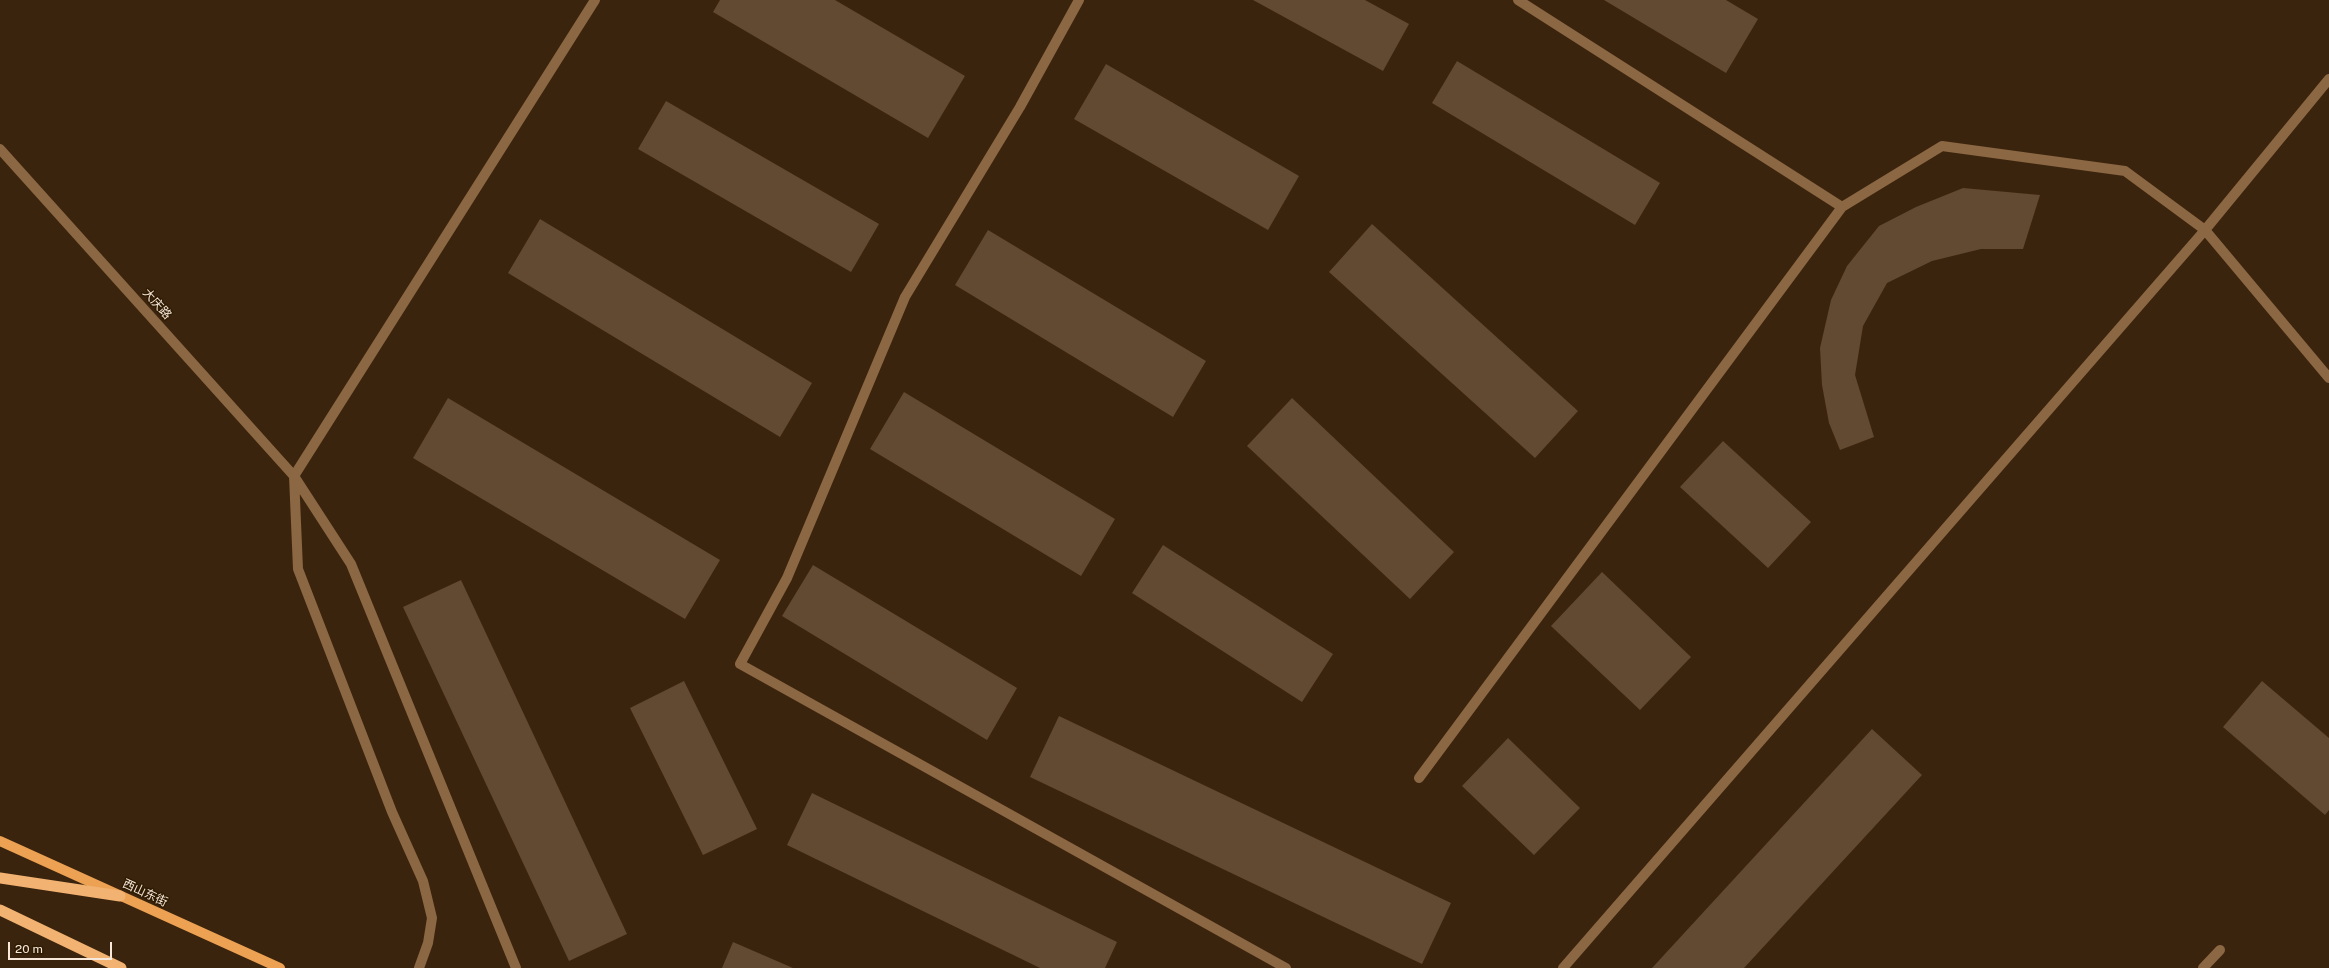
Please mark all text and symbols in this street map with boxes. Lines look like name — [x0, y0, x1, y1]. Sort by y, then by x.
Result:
street label: 大庆路 — [140, 286, 174, 322]
street label: 西山东街 — [120, 876, 170, 910]
scale bar — [10, 934, 114, 960]
text: 20 m — [15, 942, 43, 956]

